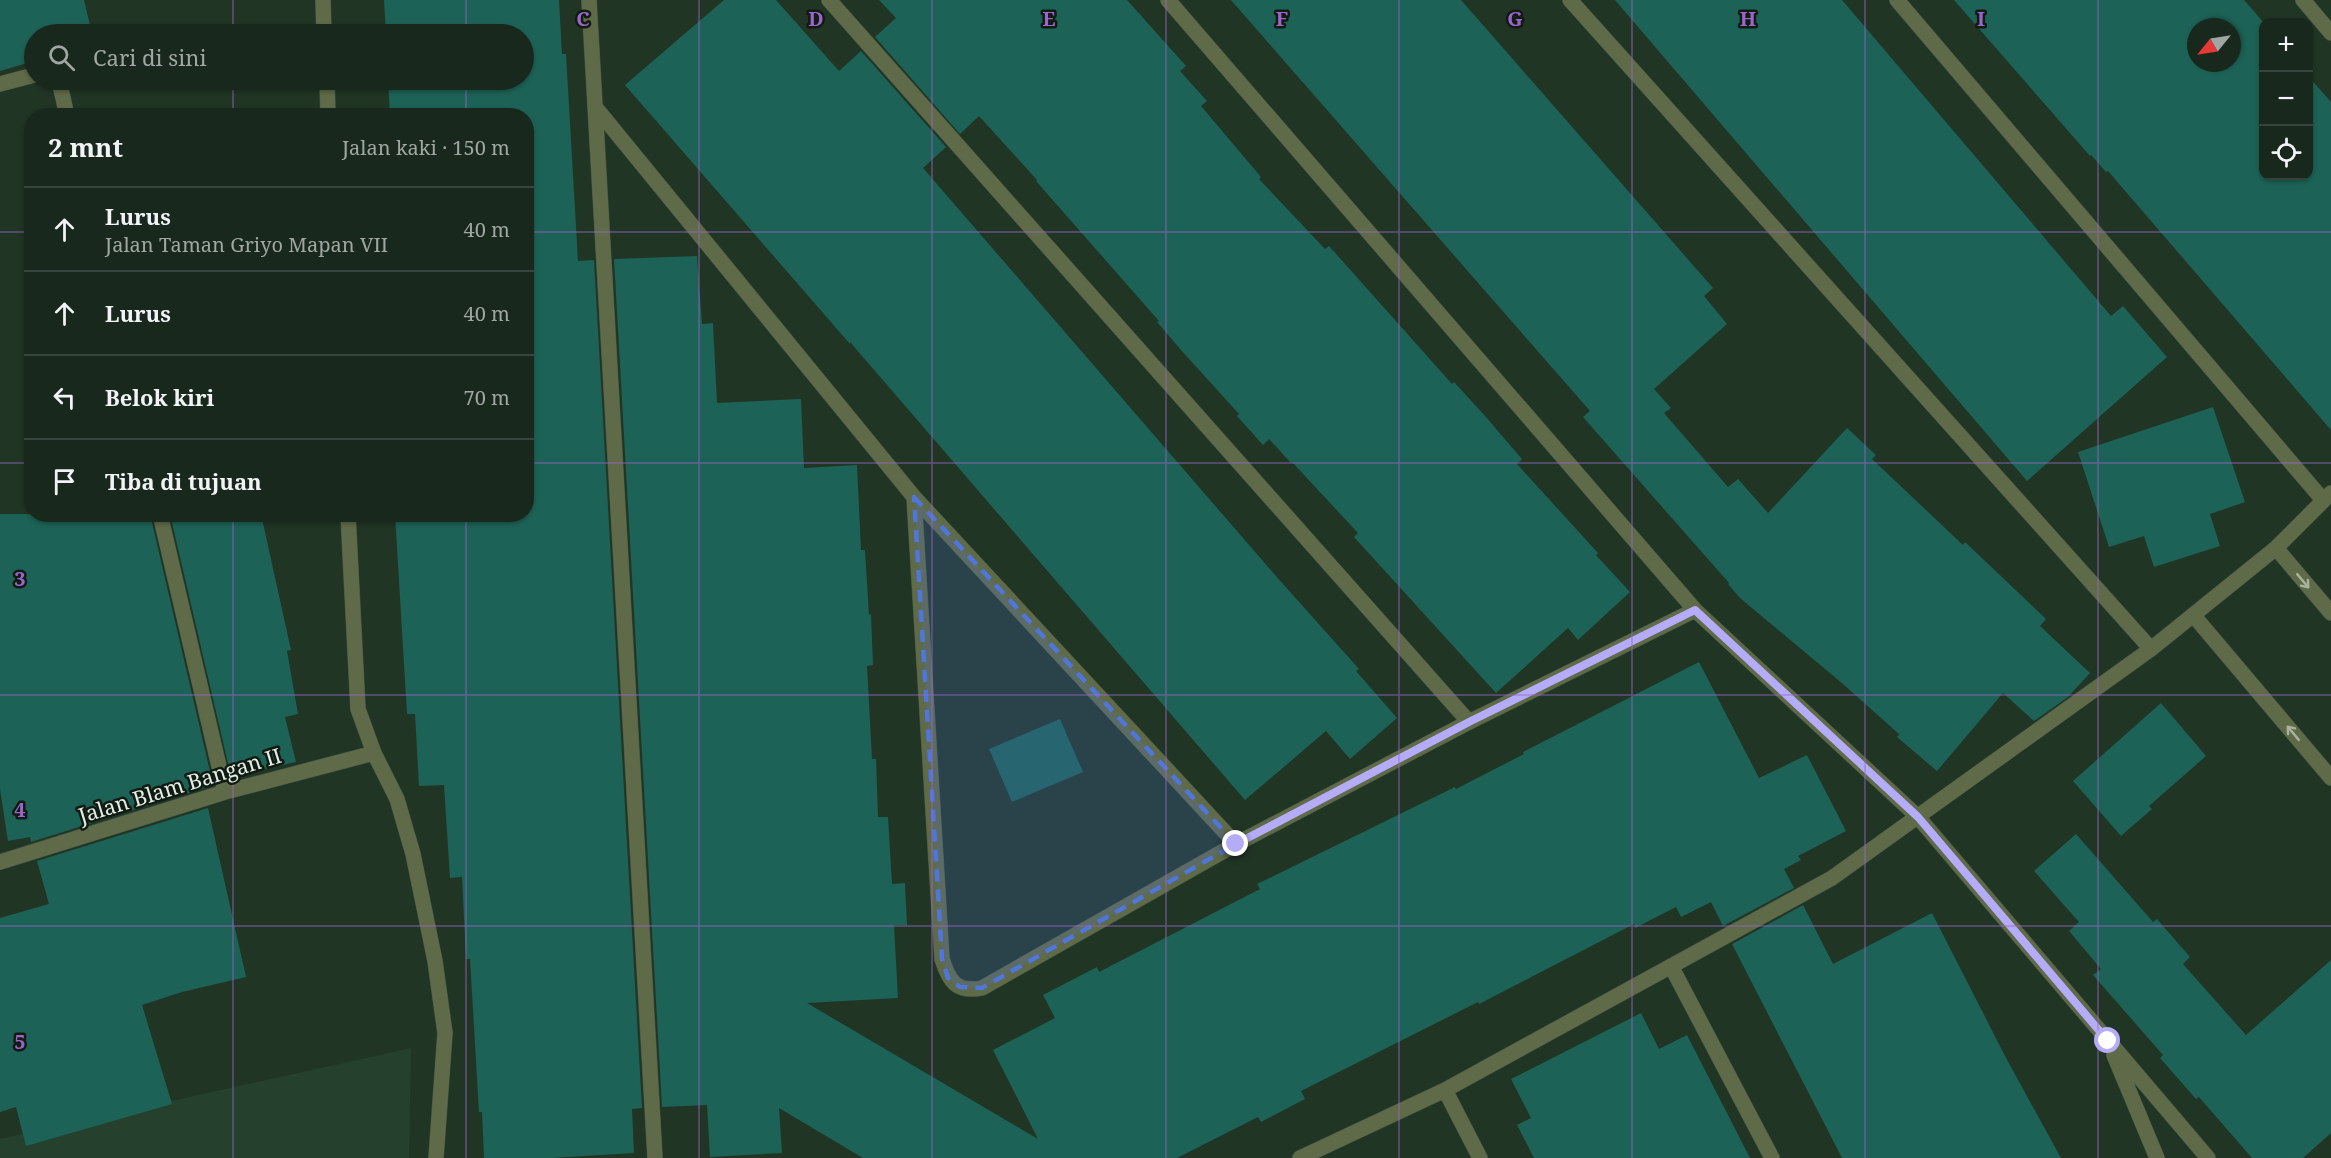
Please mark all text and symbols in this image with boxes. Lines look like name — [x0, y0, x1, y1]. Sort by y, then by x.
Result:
text: C — [576, 5, 590, 32]
text: D — [808, 5, 824, 32]
text: E — [1042, 5, 1056, 32]
text: F — [1276, 5, 1288, 32]
text: G — [1507, 5, 1523, 32]
text: H — [1740, 5, 1756, 32]
text: I — [1977, 5, 1985, 32]
north arrow — [2187, 18, 2241, 72]
map controls — [2259, 18, 2313, 180]
button: + — [2259, 18, 2313, 72]
search box — [24, 24, 534, 90]
icon: search — [45, 41, 78, 74]
text: Cari di sini — [93, 42, 206, 72]
button: − — [2259, 72, 2313, 126]
button: locate — [2259, 126, 2313, 180]
text: 2 mnt — [48, 129, 123, 165]
text: Jalan kaki · 150 m — [342, 134, 510, 161]
text: Lurus — [105, 201, 171, 231]
icon: ahead — [48, 213, 81, 246]
text: 40 m — [464, 216, 510, 243]
text: Jalan Taman Griyo Mapan VII — [105, 231, 388, 258]
icon: ahead — [48, 297, 81, 330]
text: Lurus — [105, 298, 171, 328]
text: 40 m — [464, 300, 510, 327]
icon: left — [48, 381, 81, 414]
text: Belok kiri — [105, 382, 214, 412]
text: 70 m — [464, 384, 510, 411]
icon: arrive — [48, 465, 81, 498]
text: Tiba di tujuan — [105, 466, 262, 496]
text: 3 — [14, 565, 26, 592]
one-way arrow — [2297, 573, 2310, 589]
one-way arrow — [2286, 726, 2300, 741]
street label: Jalan Blam Bangan II — [74, 741, 285, 830]
text: 4 — [14, 796, 26, 823]
route end — [1222, 830, 1248, 856]
route start — [2094, 1027, 2120, 1053]
text: 5 — [14, 1028, 26, 1055]

